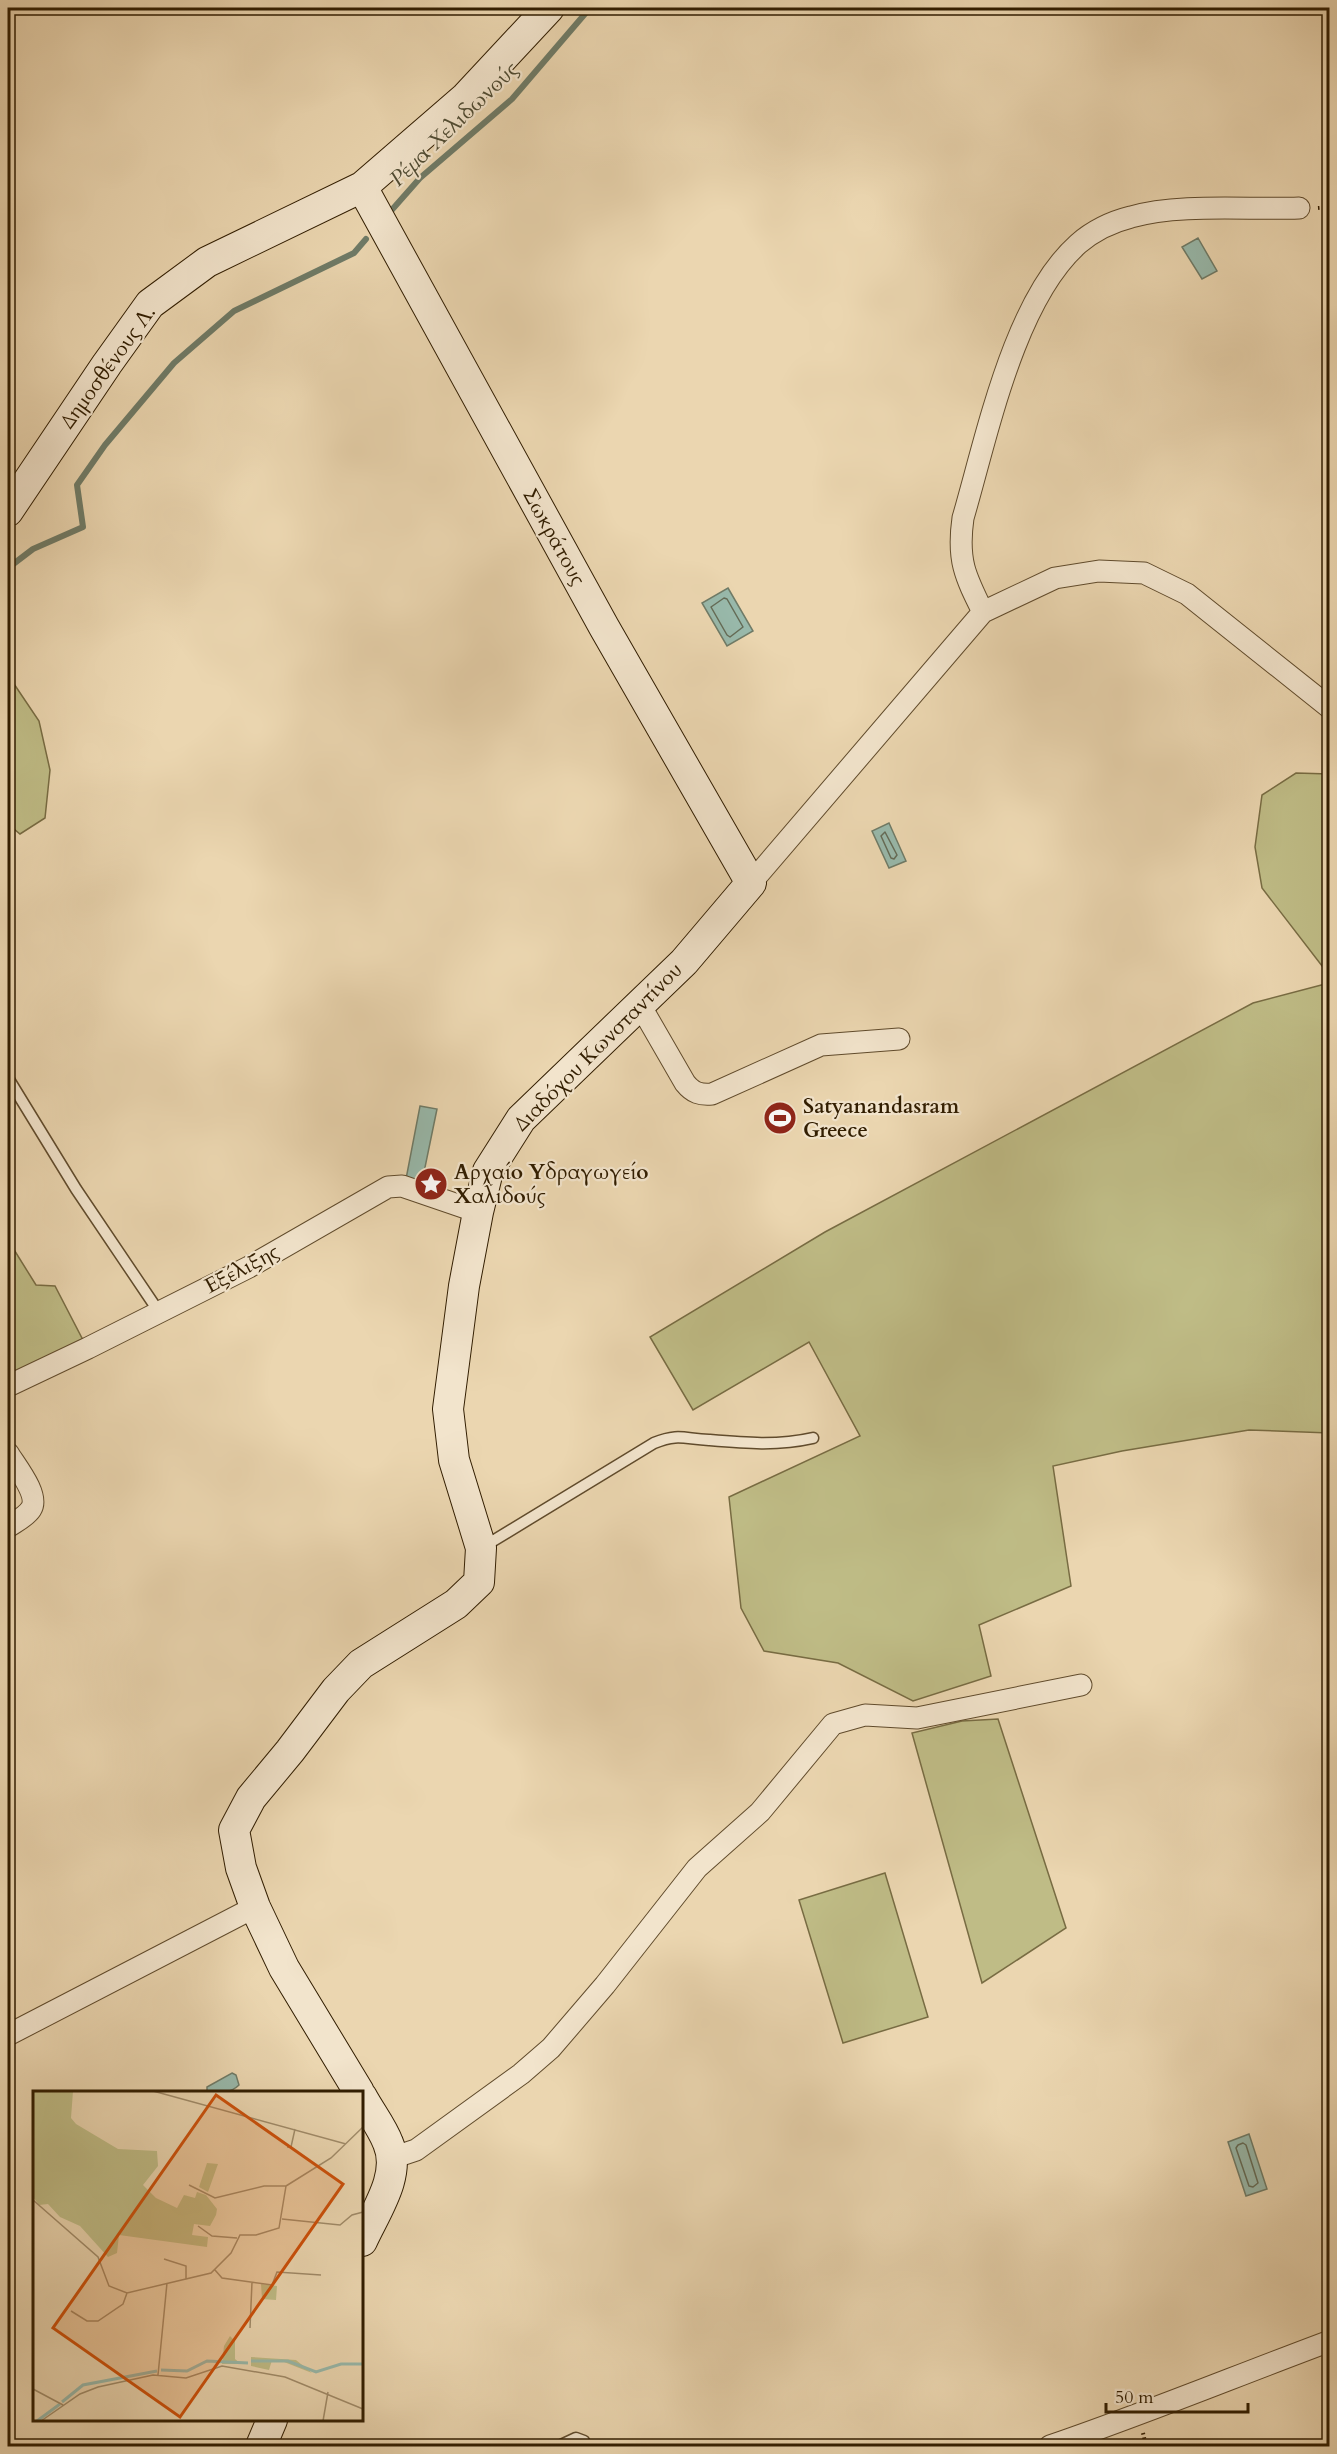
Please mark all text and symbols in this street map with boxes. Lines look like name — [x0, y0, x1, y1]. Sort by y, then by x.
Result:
water label: Ρέμα Χελιδωνούς — [383, 55, 525, 193]
street label: Δημοσθένους Λ. — [53, 299, 163, 435]
street label: Σωκράτους — [515, 483, 593, 591]
street label: Διαδόχου Κωνσταντίνου — [507, 956, 689, 1138]
place label: Satyanandasram Greece — [803, 1092, 960, 1145]
sports icon: Satyanandasram Greece — [762, 1100, 798, 1136]
place label: Αρχαίο Υδραγωγείο Χαλιδούς — [454, 1158, 648, 1211]
place icon: Αρχαίο Υδραγωγείο Χαλιδούς — [413, 1166, 449, 1202]
street label: Εξέλιξης — [200, 1237, 284, 1301]
inset map — [33, 2091, 363, 2421]
scale bar — [1106, 2376, 1248, 2414]
text: 50 m — [1115, 2385, 1154, 2410]

